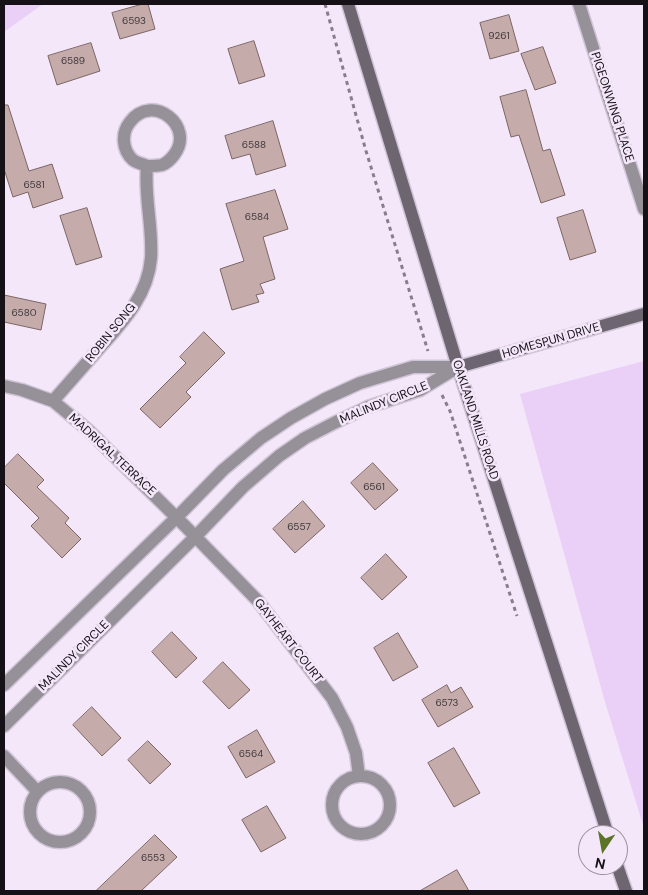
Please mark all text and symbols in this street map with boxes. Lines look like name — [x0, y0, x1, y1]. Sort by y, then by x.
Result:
house number: 6593 — [122, 15, 146, 27]
house number: 9261 — [488, 30, 510, 42]
street label: PIGEONWING PLACE — [587, 50, 637, 164]
house number: 6589 — [61, 55, 85, 67]
house number: 6588 — [242, 139, 266, 151]
house number: 6581 — [23, 179, 45, 191]
house number: 6584 — [245, 211, 269, 223]
street label: ROBIN SONG — [83, 301, 139, 365]
house number: 6580 — [11, 307, 37, 319]
street label: HOMESPUN DRIVE — [501, 320, 601, 362]
street label: OAKLAND MILLS ROAD — [449, 358, 501, 482]
street label: MALINDY CIRCLE — [338, 379, 430, 427]
street label: MADRIGAL TERRACE — [66, 411, 158, 499]
house number: 6561 — [363, 481, 385, 493]
house number: 6557 — [287, 521, 311, 533]
street label: GAYHEART COURT — [251, 596, 325, 686]
street label: MALINDY CIRCLE — [36, 618, 112, 694]
house number: 6573 — [436, 697, 458, 709]
house number: 6564 — [239, 748, 263, 760]
north arrow — [578, 825, 628, 875]
house number: 6553 — [141, 852, 165, 864]
text: N — [593, 854, 607, 874]

